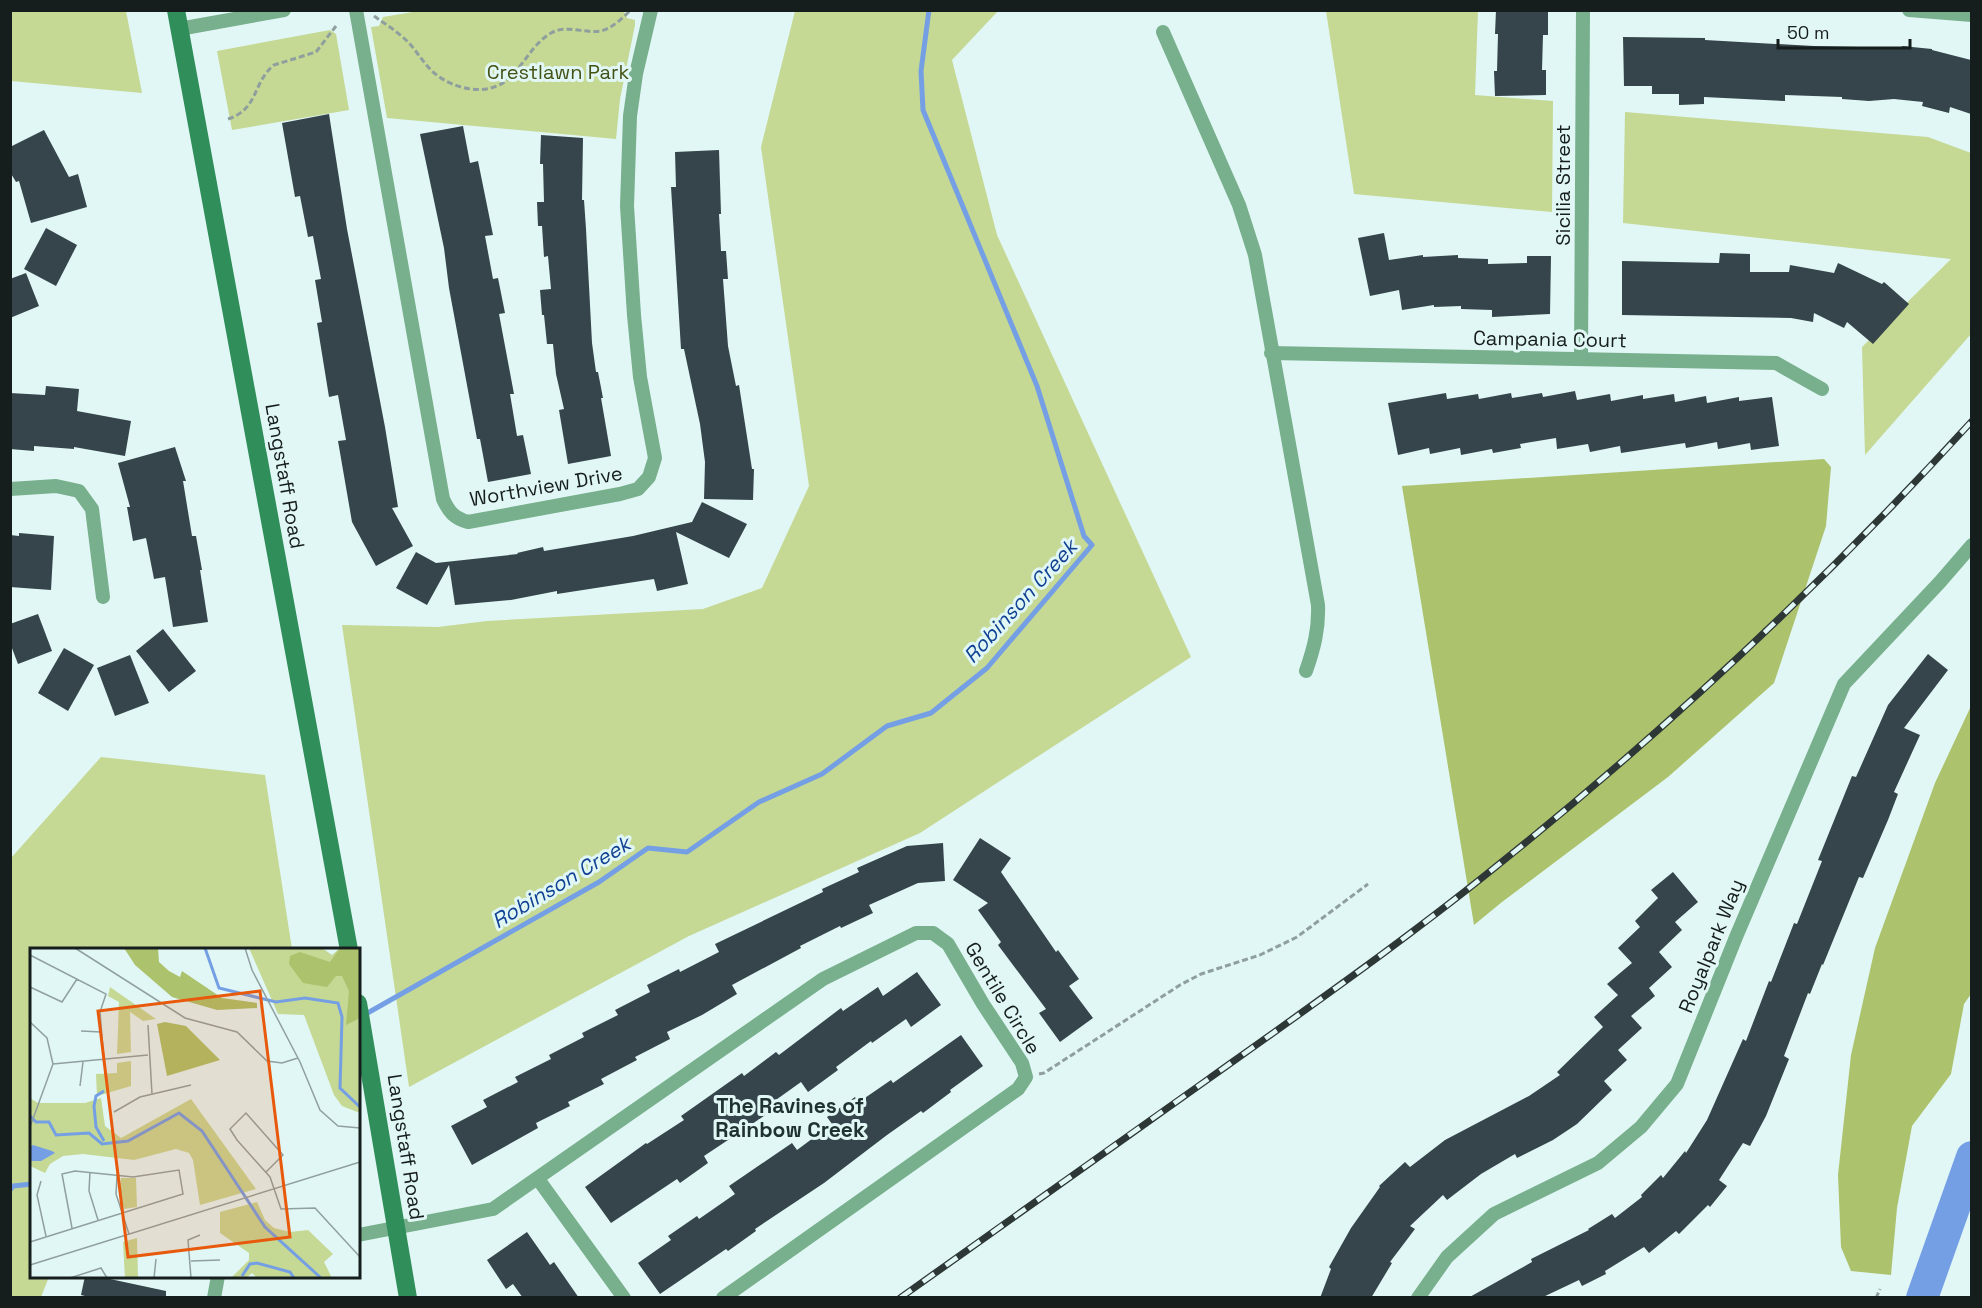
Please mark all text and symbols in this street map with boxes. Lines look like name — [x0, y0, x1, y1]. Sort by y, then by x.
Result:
scale bar — [1778, 12, 1910, 50]
text: 50 m — [1787, 21, 1829, 44]
park label: Crestlawn Park — [487, 59, 630, 85]
street label: Sicilia Street — [1550, 124, 1576, 246]
street label: Campania Court — [1473, 325, 1627, 353]
street label: Langstaff Road — [259, 401, 311, 551]
street label: Worthview Drive — [468, 460, 624, 512]
water label: Robinson Creek — [957, 532, 1084, 668]
water label: Robinson Creek — [487, 829, 638, 934]
street label: Royalpark Way — [1672, 875, 1750, 1017]
street label: Gentile Circle — [959, 937, 1047, 1059]
inset map — [30, 948, 360, 1278]
street label: Langstaff Road — [382, 1072, 430, 1222]
district label: The Ravines of Rainbow Creek — [715, 1092, 865, 1143]

